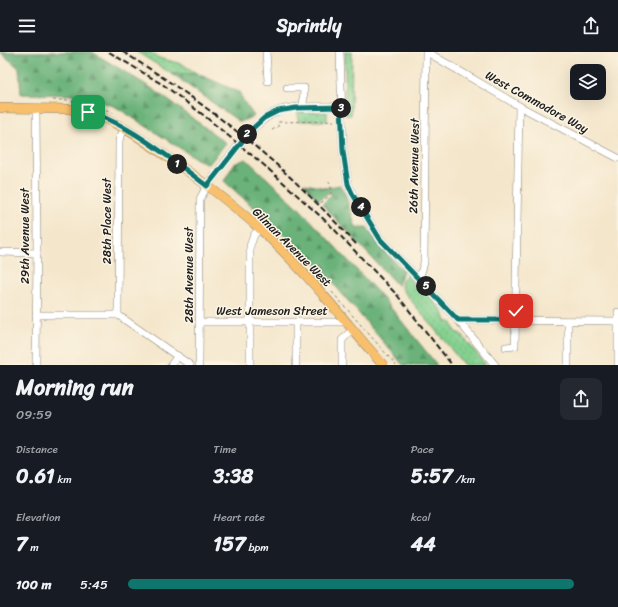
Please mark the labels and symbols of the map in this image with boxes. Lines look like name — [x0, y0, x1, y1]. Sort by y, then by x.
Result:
street label: West Commodore Way — [481, 64, 593, 140]
pin — [71, 95, 105, 129]
pin: 3 — [331, 98, 351, 118]
street label: 26th Avenue West — [402, 117, 426, 214]
pin: 2 — [237, 124, 257, 144]
pin: 1 — [167, 154, 187, 174]
street label: 28th Place West — [96, 177, 118, 264]
street label: 29th Avenue West — [14, 187, 36, 284]
pin: 4 — [351, 197, 371, 217]
street label: Gilman Avenue West — [247, 202, 337, 292]
street label: 28th Avenue West — [178, 226, 200, 323]
pin: 5 — [416, 276, 436, 296]
pin — [499, 294, 533, 328]
street label: West Jameson Street — [216, 300, 328, 322]

